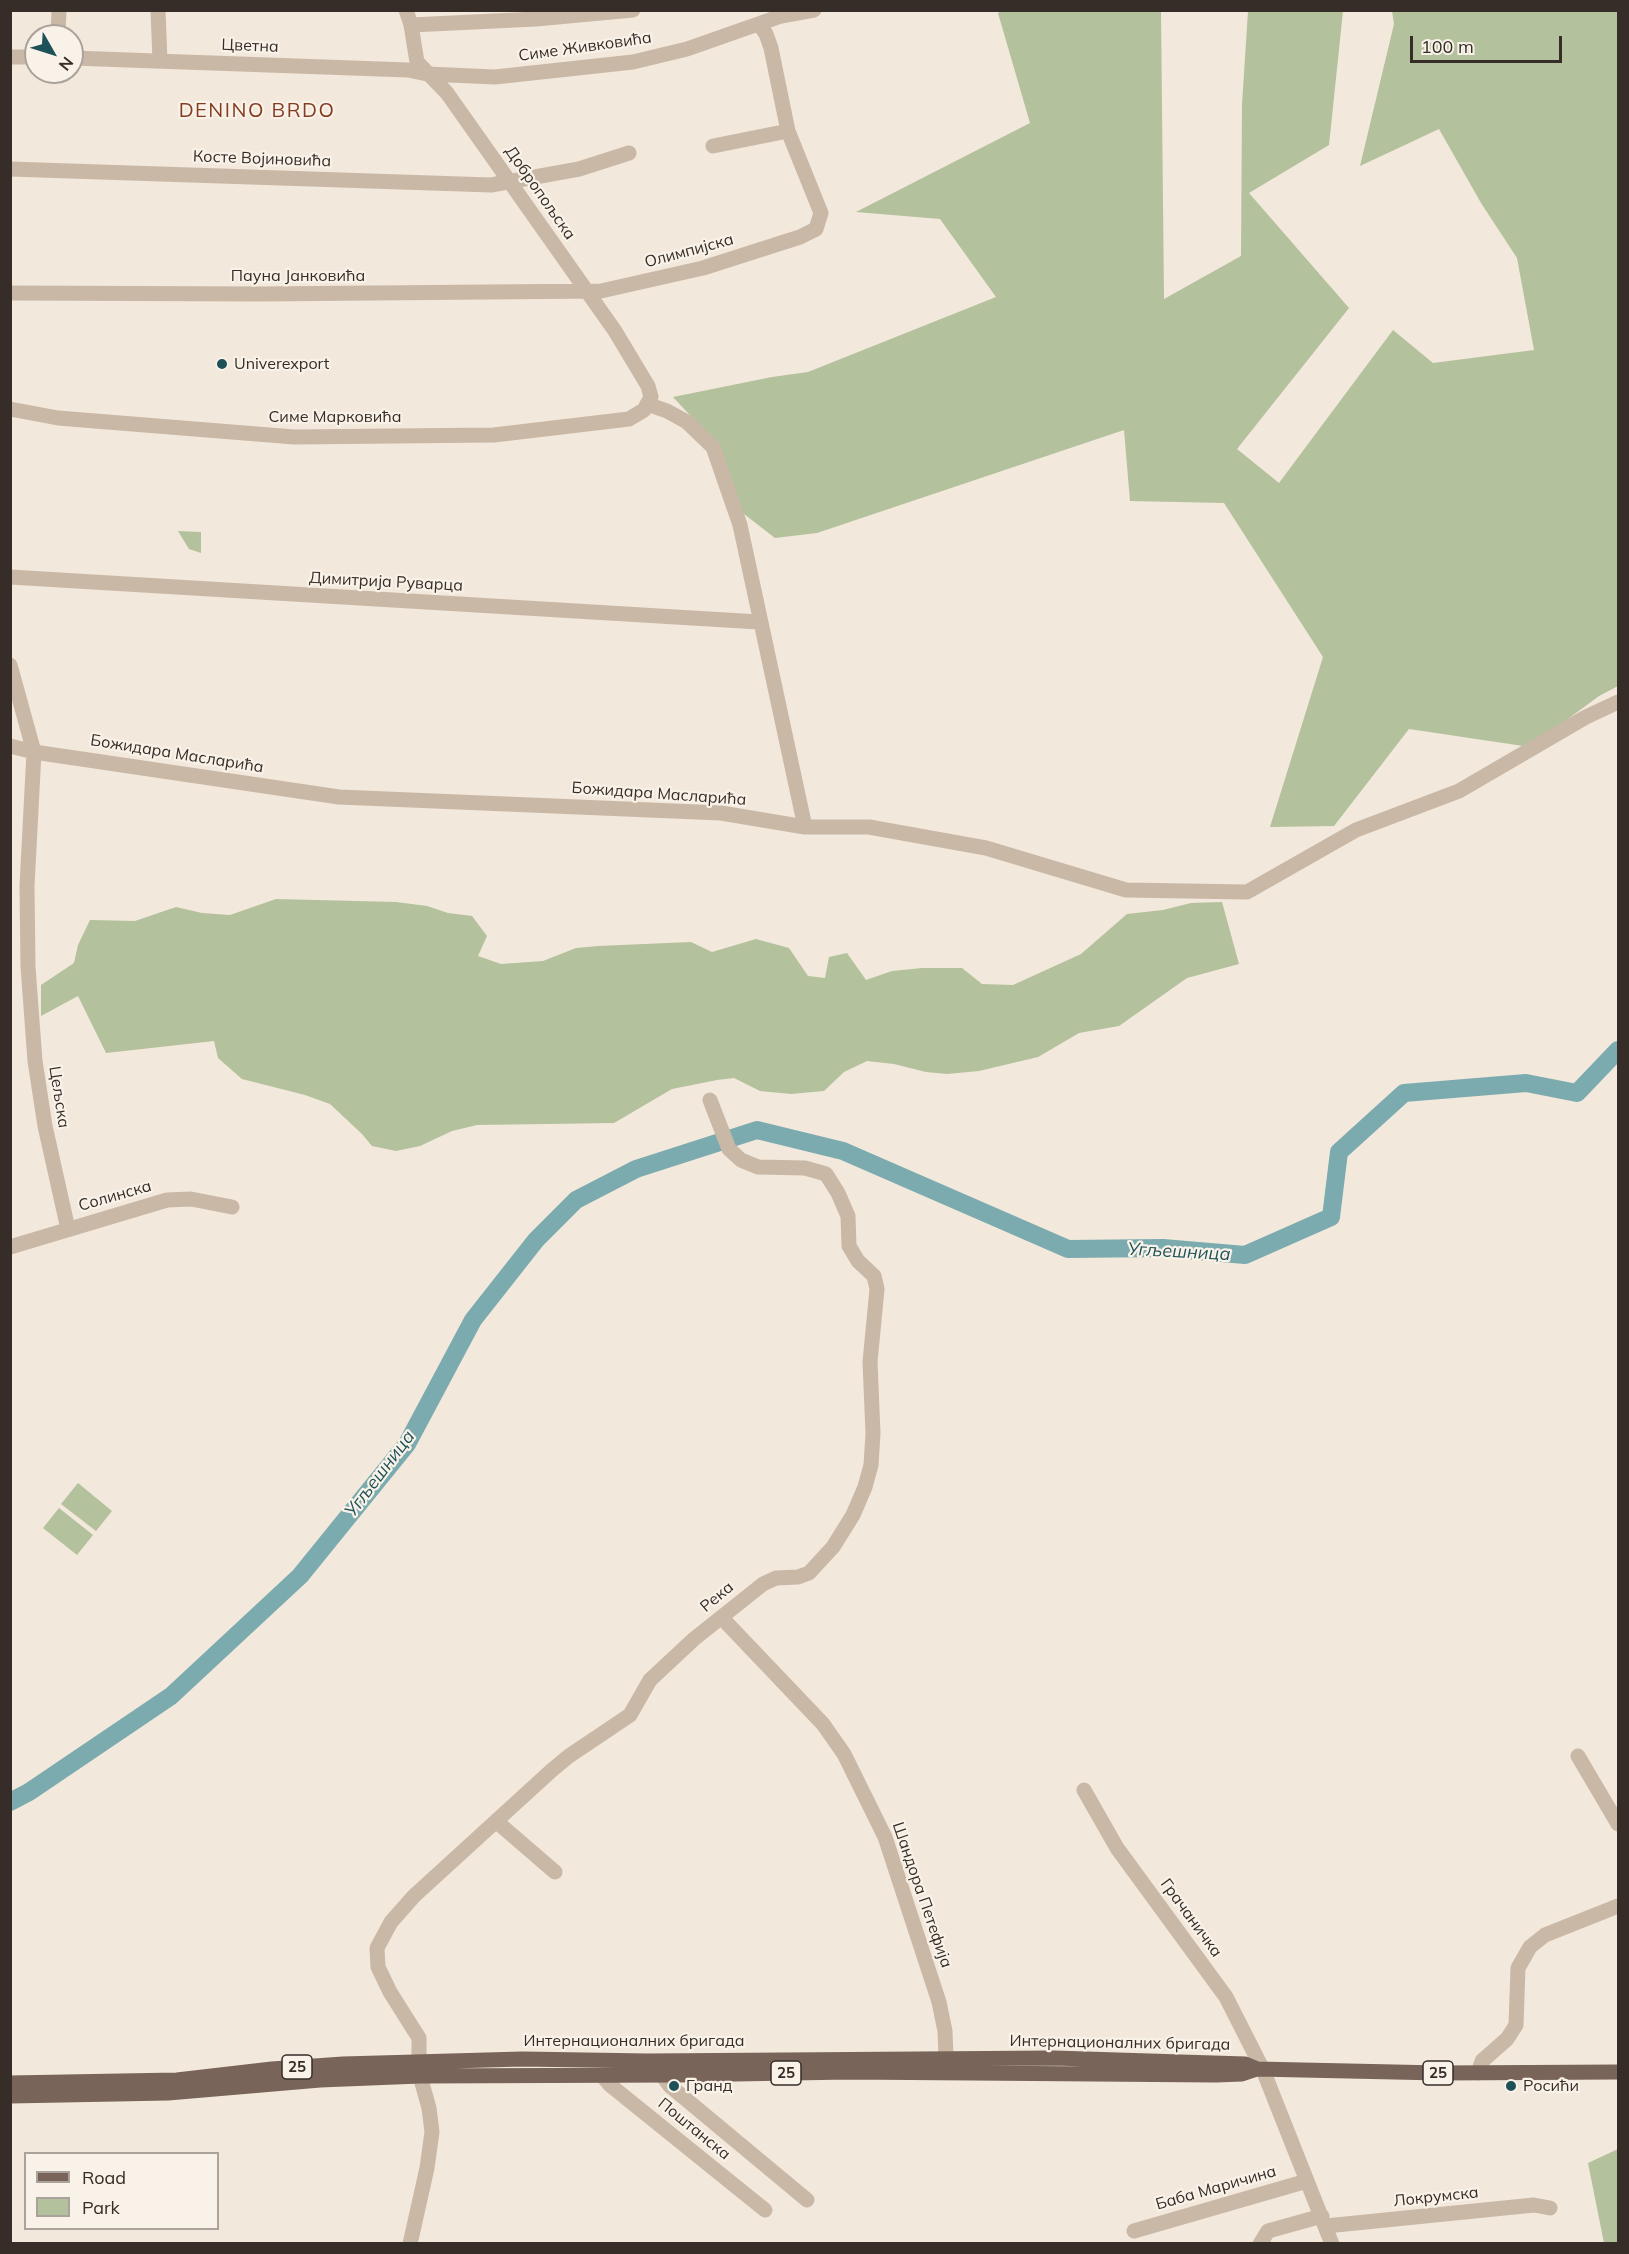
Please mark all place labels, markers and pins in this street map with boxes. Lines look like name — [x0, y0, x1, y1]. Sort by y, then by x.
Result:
place label: Univerexport — [234, 354, 329, 374]
marker: Univerexport — [215, 357, 229, 371]
place label: Гранд — [686, 2076, 732, 2096]
place label: Росићи — [1523, 2076, 1579, 2096]
marker: Гранд — [667, 2079, 681, 2093]
marker: Росићи — [1504, 2079, 1518, 2093]

